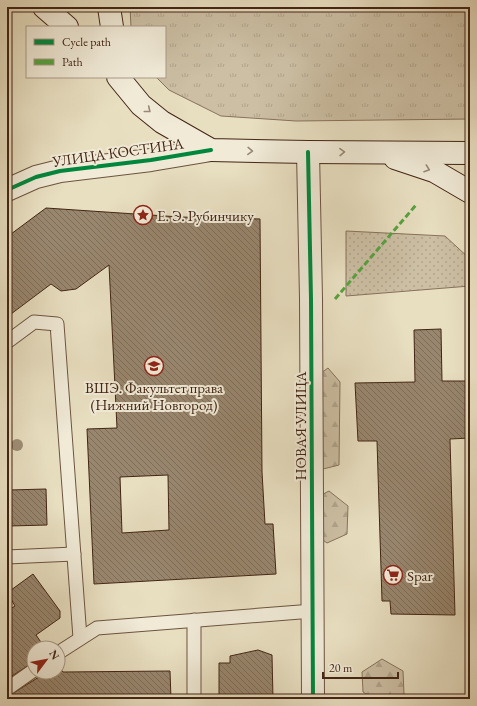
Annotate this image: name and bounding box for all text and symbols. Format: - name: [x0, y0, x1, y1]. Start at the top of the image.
- legend: [26, 26, 166, 78]
- text: Cycle path: [62, 34, 111, 50]
- text: Path: [62, 54, 83, 70]
- one-way arrow: [143, 105, 150, 112]
- street label: УЛИЦА КОСТИНА: [50, 133, 185, 171]
- one-way arrow: [247, 147, 253, 155]
- one-way arrow: [339, 148, 345, 156]
- one-way arrow: [423, 164, 430, 173]
- place icon: Е. Э. Рубинчику: [132, 204, 154, 226]
- place label: Е. Э. Рубинчику: [157, 206, 254, 225]
- school or university icon: ВШЭ. Факультет права (Нижний Новгород): [143, 355, 165, 377]
- street label: НОВАЯ УЛИЦА: [291, 371, 310, 481]
- place label: ВШЭ. Факультет права (Нижний Новгород): [85, 378, 223, 414]
- supermarket icon: Spar: [382, 564, 404, 586]
- place label: Spar: [407, 566, 432, 585]
- north arrow: [26, 640, 66, 680]
- text: N: [46, 647, 63, 662]
- scale bar: [323, 654, 398, 680]
- text: 20 m: [329, 660, 353, 676]

